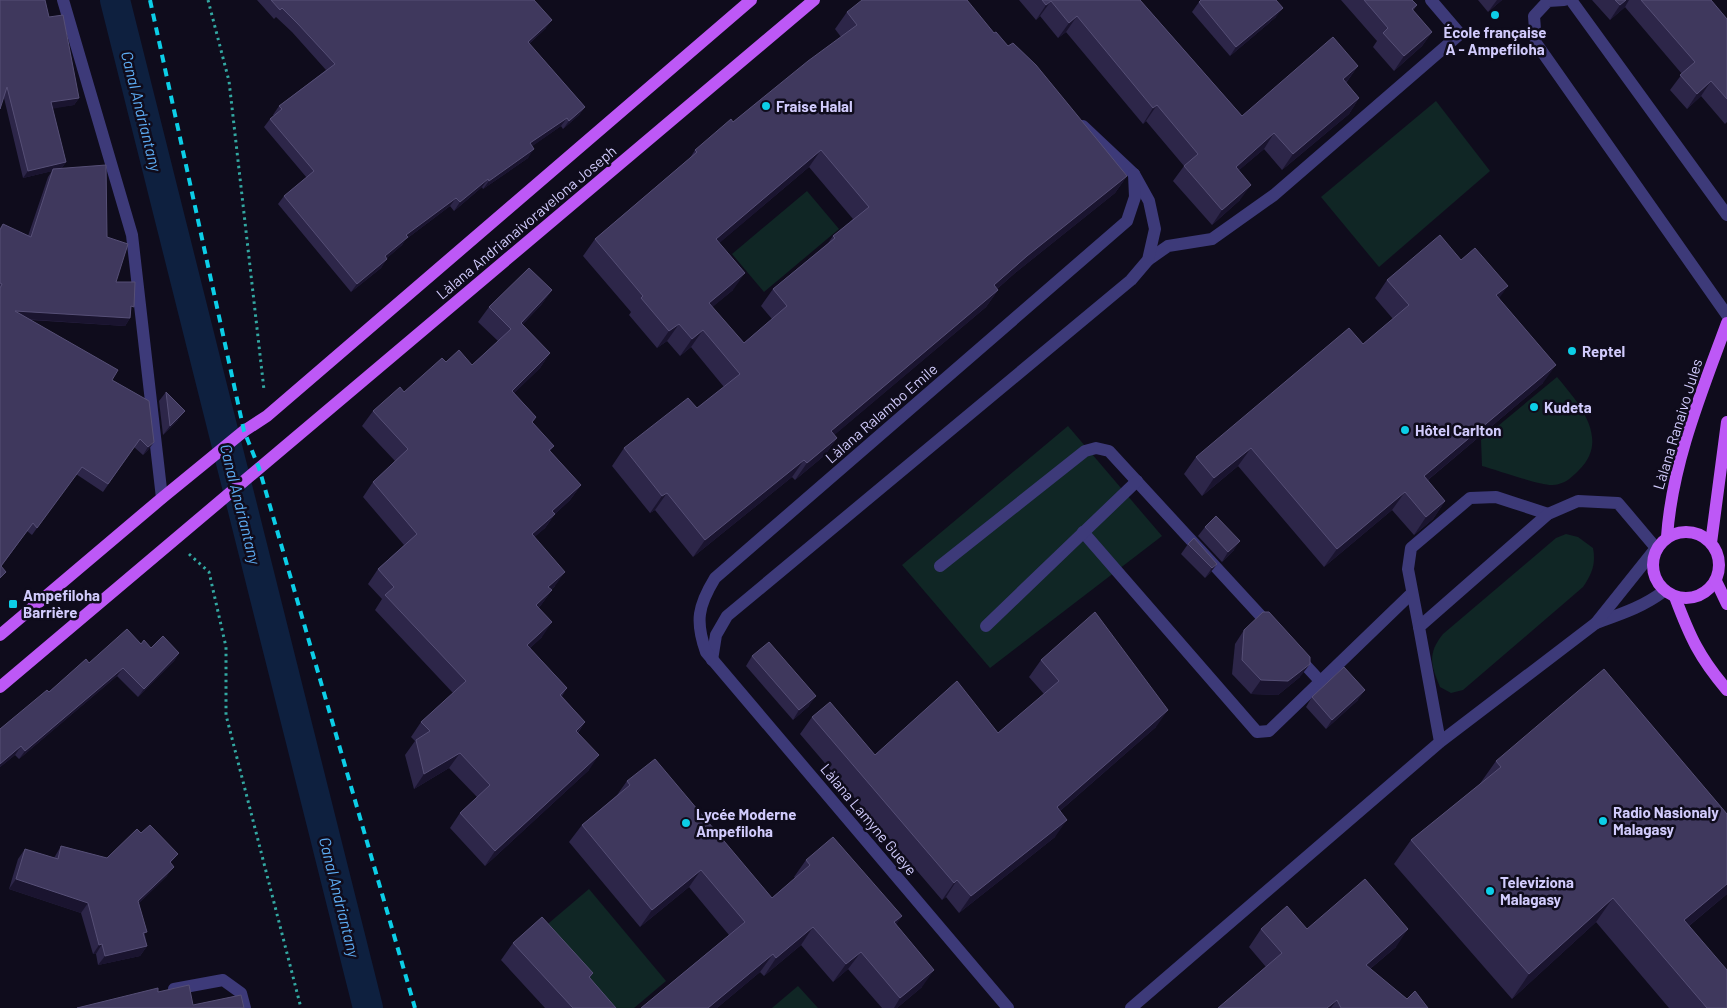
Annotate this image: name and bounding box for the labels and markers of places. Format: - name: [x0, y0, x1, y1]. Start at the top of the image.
- marker: École française A - Ampefiloha: [1489, 9, 1501, 21]
- place label: École française A - Ampefiloha: [1444, 23, 1547, 58]
- place label: Fraise Halal: [776, 97, 853, 115]
- marker: Fraise Halal: [760, 100, 772, 112]
- place label: Reptel: [1582, 342, 1625, 360]
- marker: Reptel: [1566, 345, 1578, 357]
- place label: Kudeta: [1544, 398, 1592, 416]
- marker: Kudeta: [1528, 401, 1540, 413]
- place label: Hôtel Carlton: [1415, 421, 1501, 439]
- marker: Hôtel Carlton: [1399, 424, 1411, 436]
- place label: Ampefiloha Barrière: [23, 586, 100, 621]
- marker: Ampefiloha Barrière: [7, 598, 19, 610]
- place label: Radio Nasionaly Malagasy: [1613, 803, 1719, 838]
- place label: Lycée Moderne Ampefiloha: [696, 805, 796, 840]
- marker: Radio Nasionaly Malagasy: [1597, 815, 1609, 827]
- marker: Lycée Moderne Ampefiloha: [680, 817, 692, 829]
- place label: Televiziona Malagasy: [1500, 873, 1574, 908]
- marker: Televiziona Malagasy: [1484, 885, 1496, 897]

